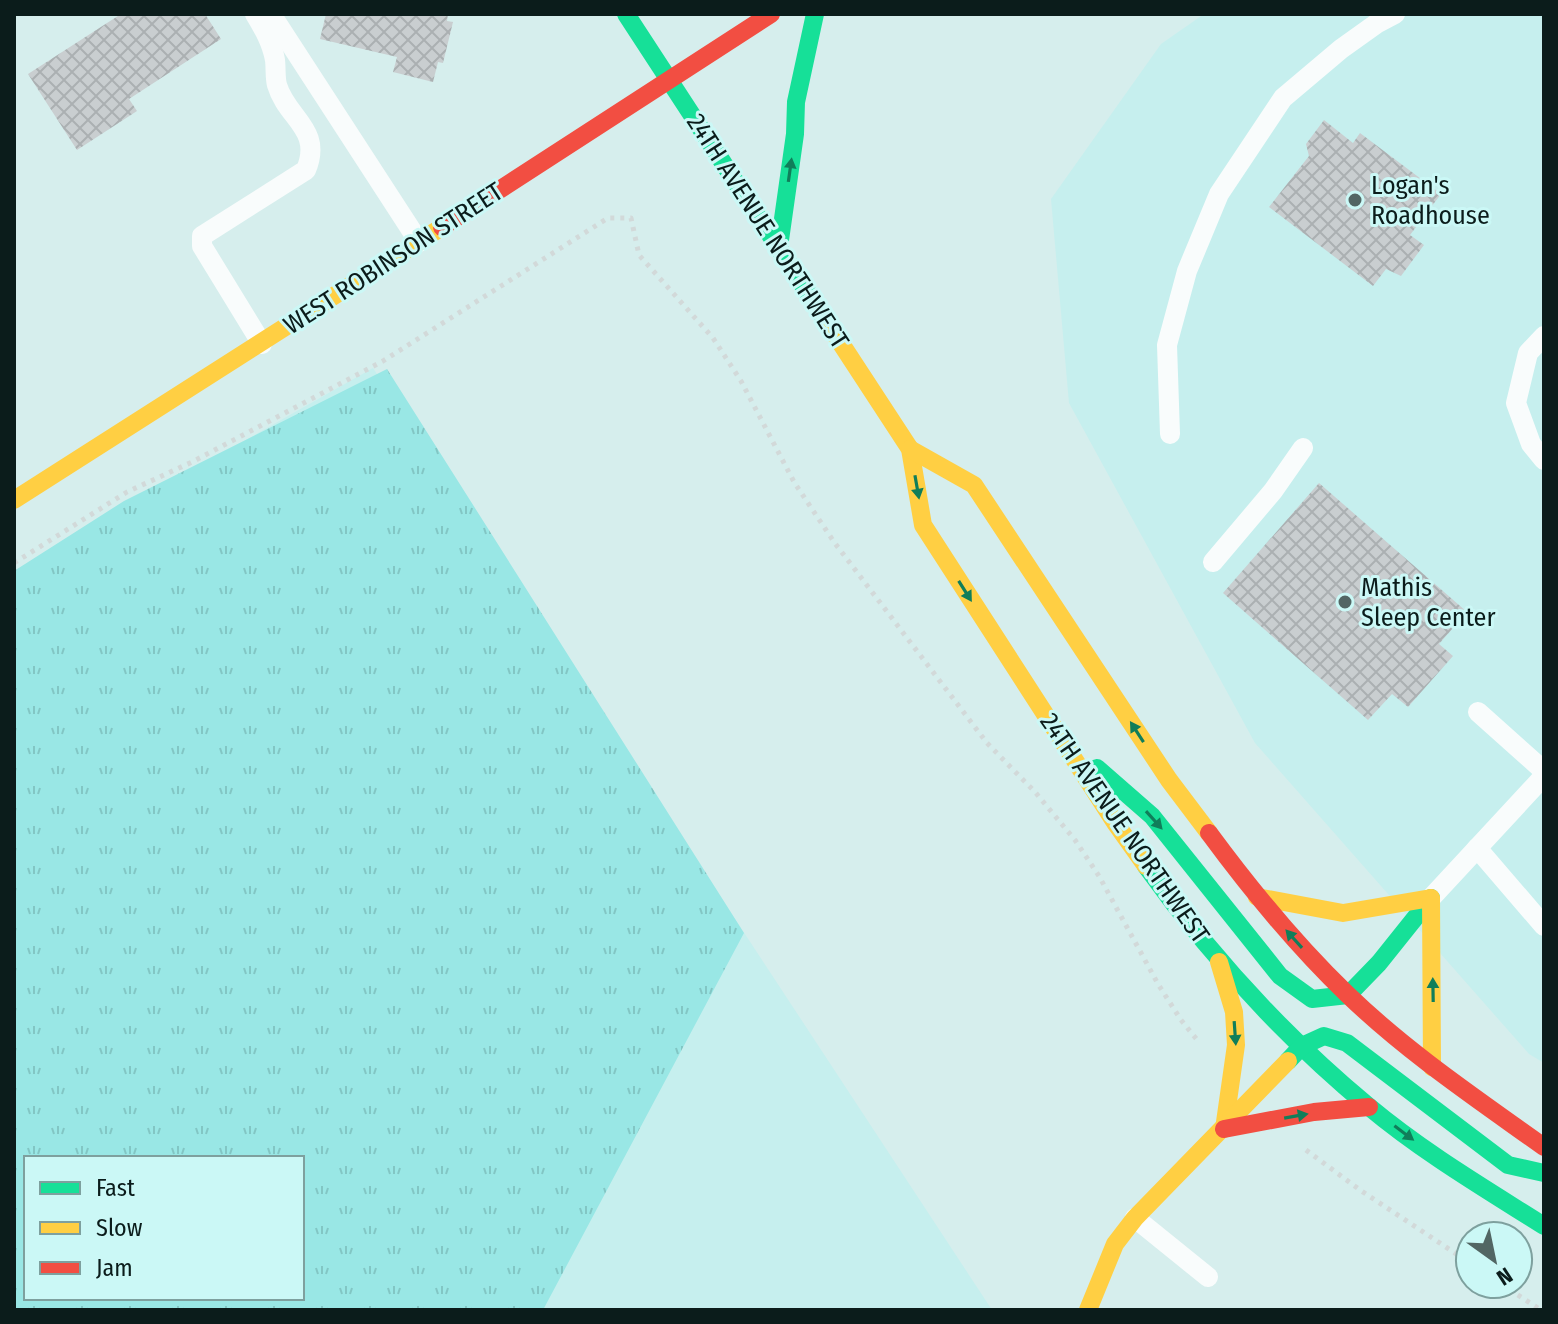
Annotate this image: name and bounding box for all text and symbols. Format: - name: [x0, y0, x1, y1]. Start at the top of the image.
- street label: 24TH AVENUE NORTHWEST: [680, 108, 855, 354]
- one-way arrow: [784, 157, 797, 182]
- place label: Logan's Roadhouse: [1371, 170, 1490, 231]
- street label: WEST ROBINSON STREET: [278, 176, 509, 341]
- marker: Logan's Roadhouse: [1346, 191, 1364, 209]
- one-way arrow: [911, 475, 923, 500]
- place label: Mathis Sleep Center: [1361, 572, 1496, 633]
- one-way arrow: [958, 580, 972, 602]
- marker: Mathis Sleep Center: [1336, 593, 1354, 611]
- street label: 24TH AVENUE NORTHWEST: [1033, 707, 1216, 949]
- one-way arrow: [1130, 722, 1145, 743]
- one-way arrow: [1145, 811, 1163, 830]
- one-way arrow: [1286, 930, 1304, 949]
- one-way arrow: [1427, 977, 1439, 1002]
- one-way arrow: [1229, 1021, 1242, 1046]
- one-way arrow: [1284, 1109, 1309, 1121]
- one-way arrow: [1394, 1124, 1414, 1140]
- legend: [24, 1156, 304, 1300]
- text: Fast: [96, 1174, 135, 1202]
- text: Slow: [96, 1214, 143, 1242]
- north arrow: [1454, 1220, 1534, 1300]
- text: Jam: [96, 1254, 133, 1282]
- text: N: [1492, 1261, 1518, 1291]

